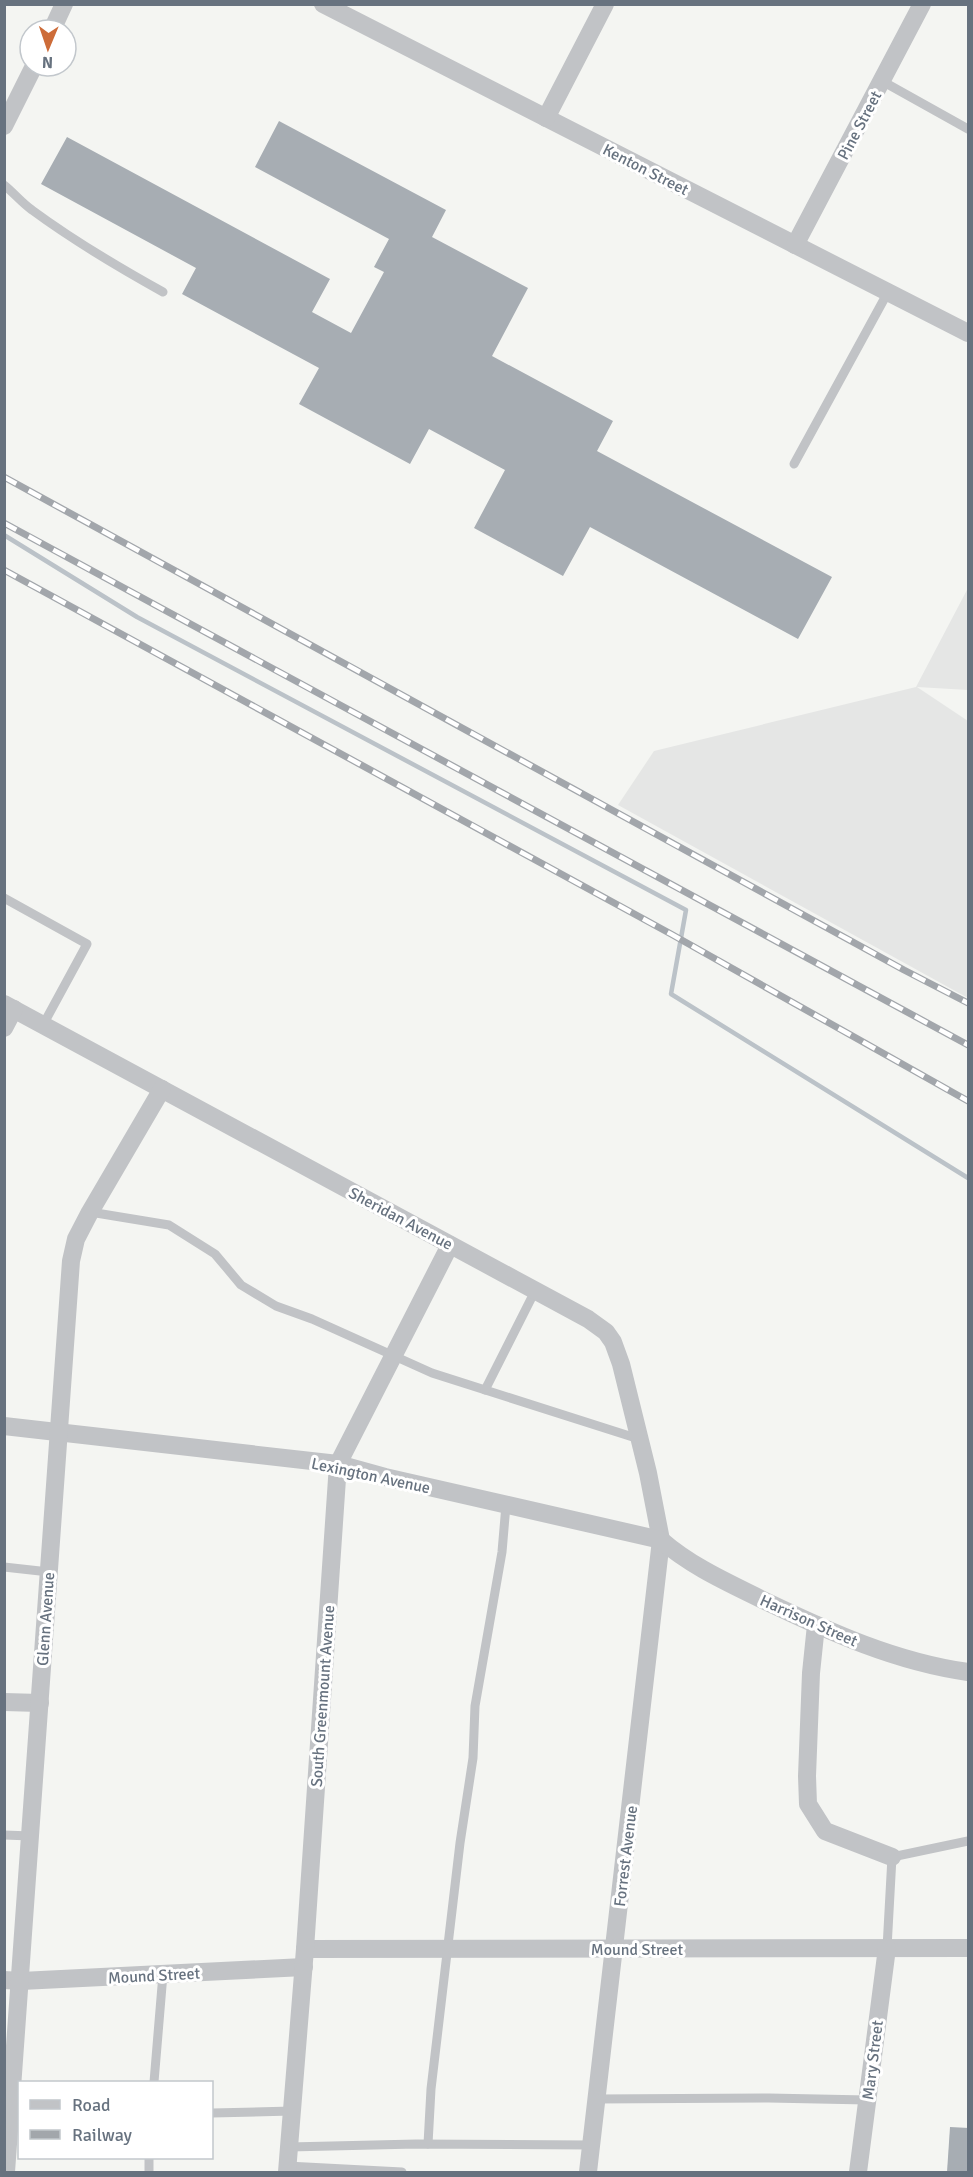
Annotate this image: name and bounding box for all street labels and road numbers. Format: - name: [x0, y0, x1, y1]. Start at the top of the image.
- street label: Pine Street: [833, 87, 887, 163]
- street label: Kenton Street: [599, 140, 692, 200]
- street label: Sheridan Avenue: [345, 1183, 456, 1255]
- street label: Lexington Avenue: [310, 1454, 432, 1498]
- street label: Glenn Avenue: [33, 1572, 59, 1667]
- street label: Harrison Street: [757, 1591, 861, 1651]
- street label: South Greenmount Avenue: [307, 1605, 339, 1788]
- street label: Forrest Avenue: [610, 1804, 642, 1908]
- street label: Mound Street: [591, 1940, 684, 1960]
- street label: Mound Street: [107, 1964, 201, 1988]
- street label: Mary Street: [858, 2019, 888, 2101]

